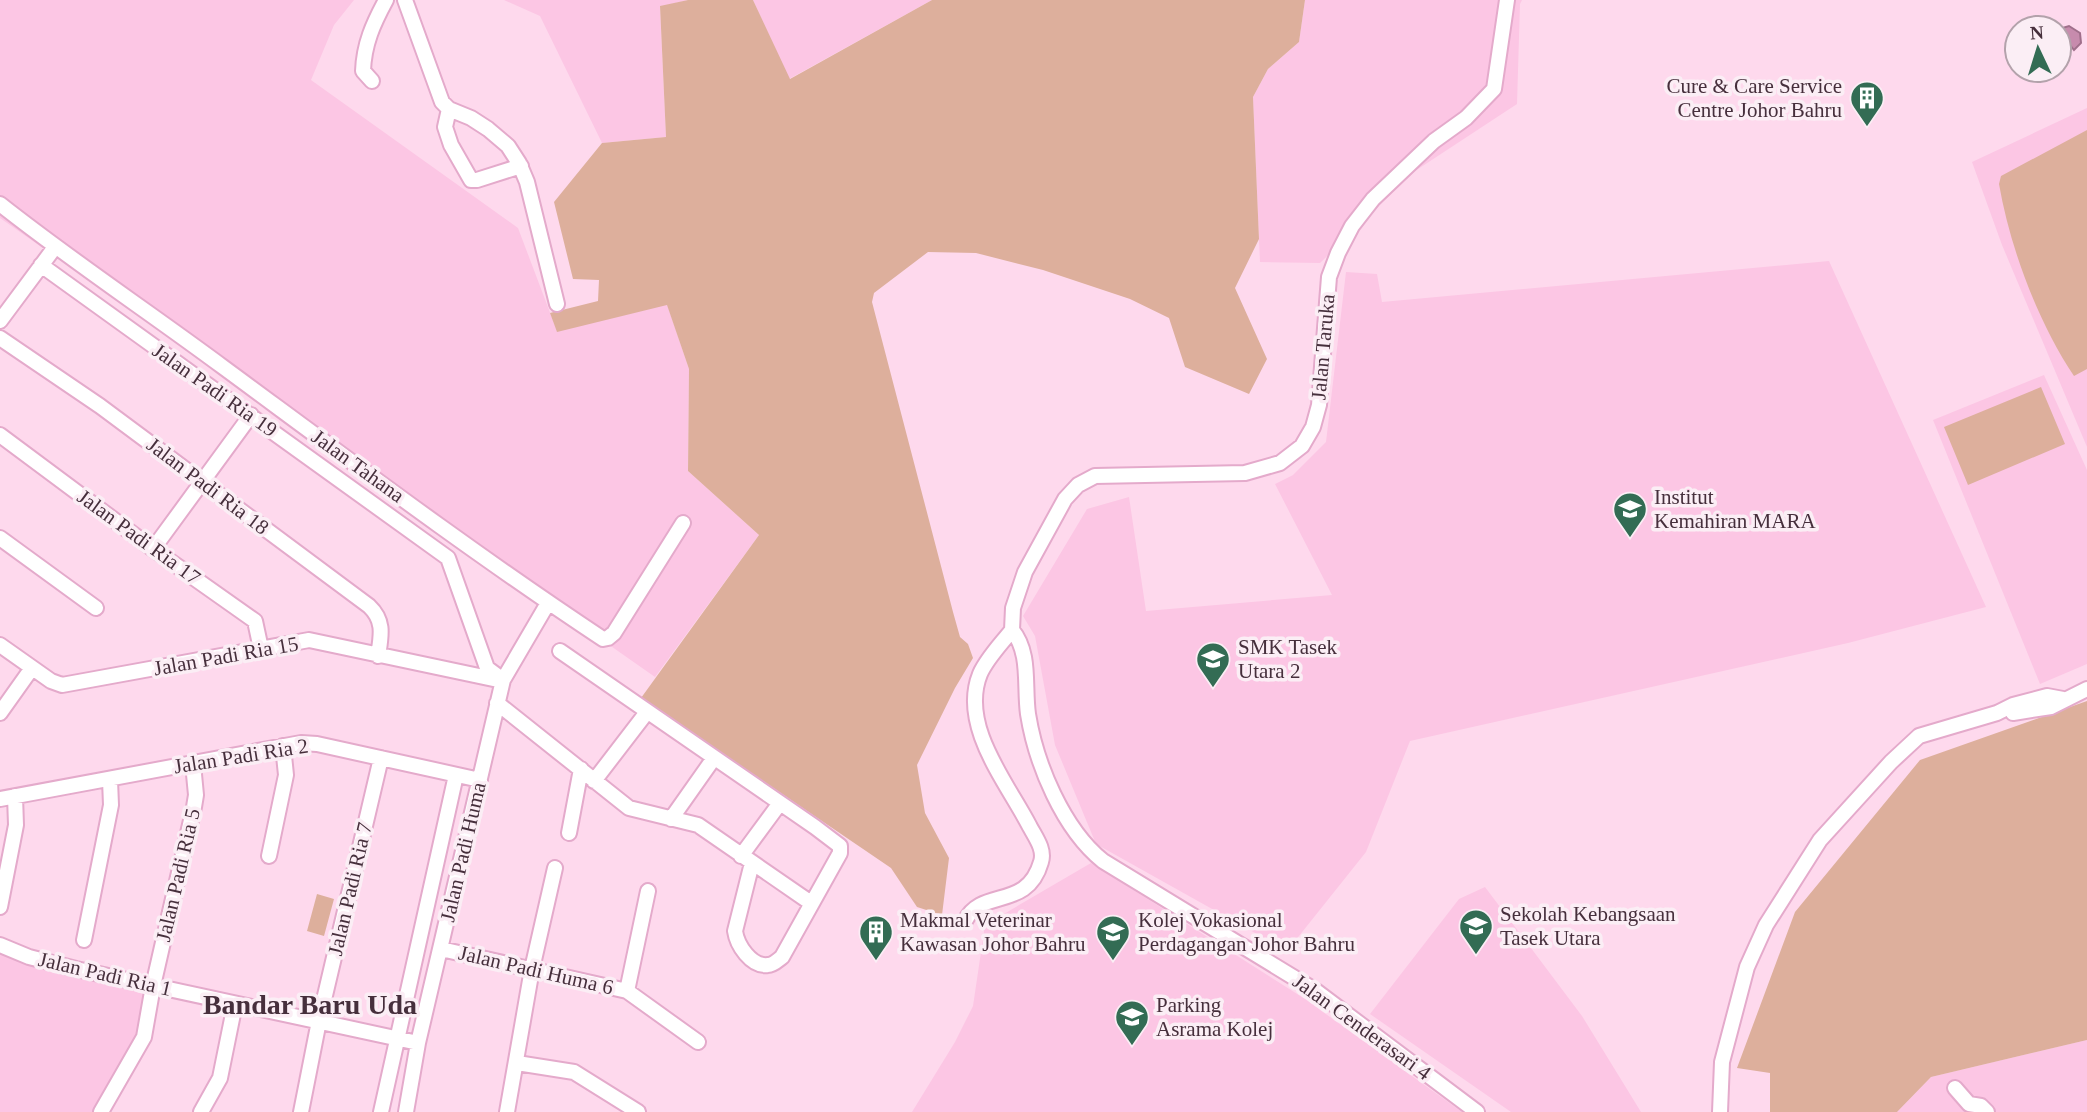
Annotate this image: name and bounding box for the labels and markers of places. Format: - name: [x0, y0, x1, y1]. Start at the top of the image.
- place label: Cure & Care Service Centre Johor Bahru: [1666, 74, 1842, 122]
- building icon: Cure & Care Service Centre Johor Bahru: [1848, 79, 1886, 128]
- place label: Institut Kemahiran MARA: [1654, 485, 1816, 533]
- school or university icon: Institut Kemahiran MARA: [1611, 490, 1649, 539]
- place label: SMK Tasek Utara 2: [1238, 635, 1338, 683]
- school or university icon: SMK Tasek Utara 2: [1194, 640, 1232, 689]
- place label: Sekolah Kebangsaan Tasek Utara: [1500, 902, 1676, 950]
- school or university icon: Sekolah Kebangsaan Tasek Utara: [1457, 907, 1495, 956]
- place label: Makmal Veterinar Kawasan Johor Bahru: [900, 908, 1086, 956]
- place label: Kolej Vokasional Perdagangan Johor Bahru: [1138, 908, 1355, 956]
- building icon: Makmal Veterinar Kawasan Johor Bahru: [857, 913, 895, 962]
- school or university icon: Kolej Vokasional Perdagangan Johor Bahru: [1094, 913, 1132, 962]
- place label: Parking Asrama Kolej: [1156, 993, 1273, 1041]
- school or university icon: Parking Asrama Kolej: [1113, 998, 1151, 1047]

